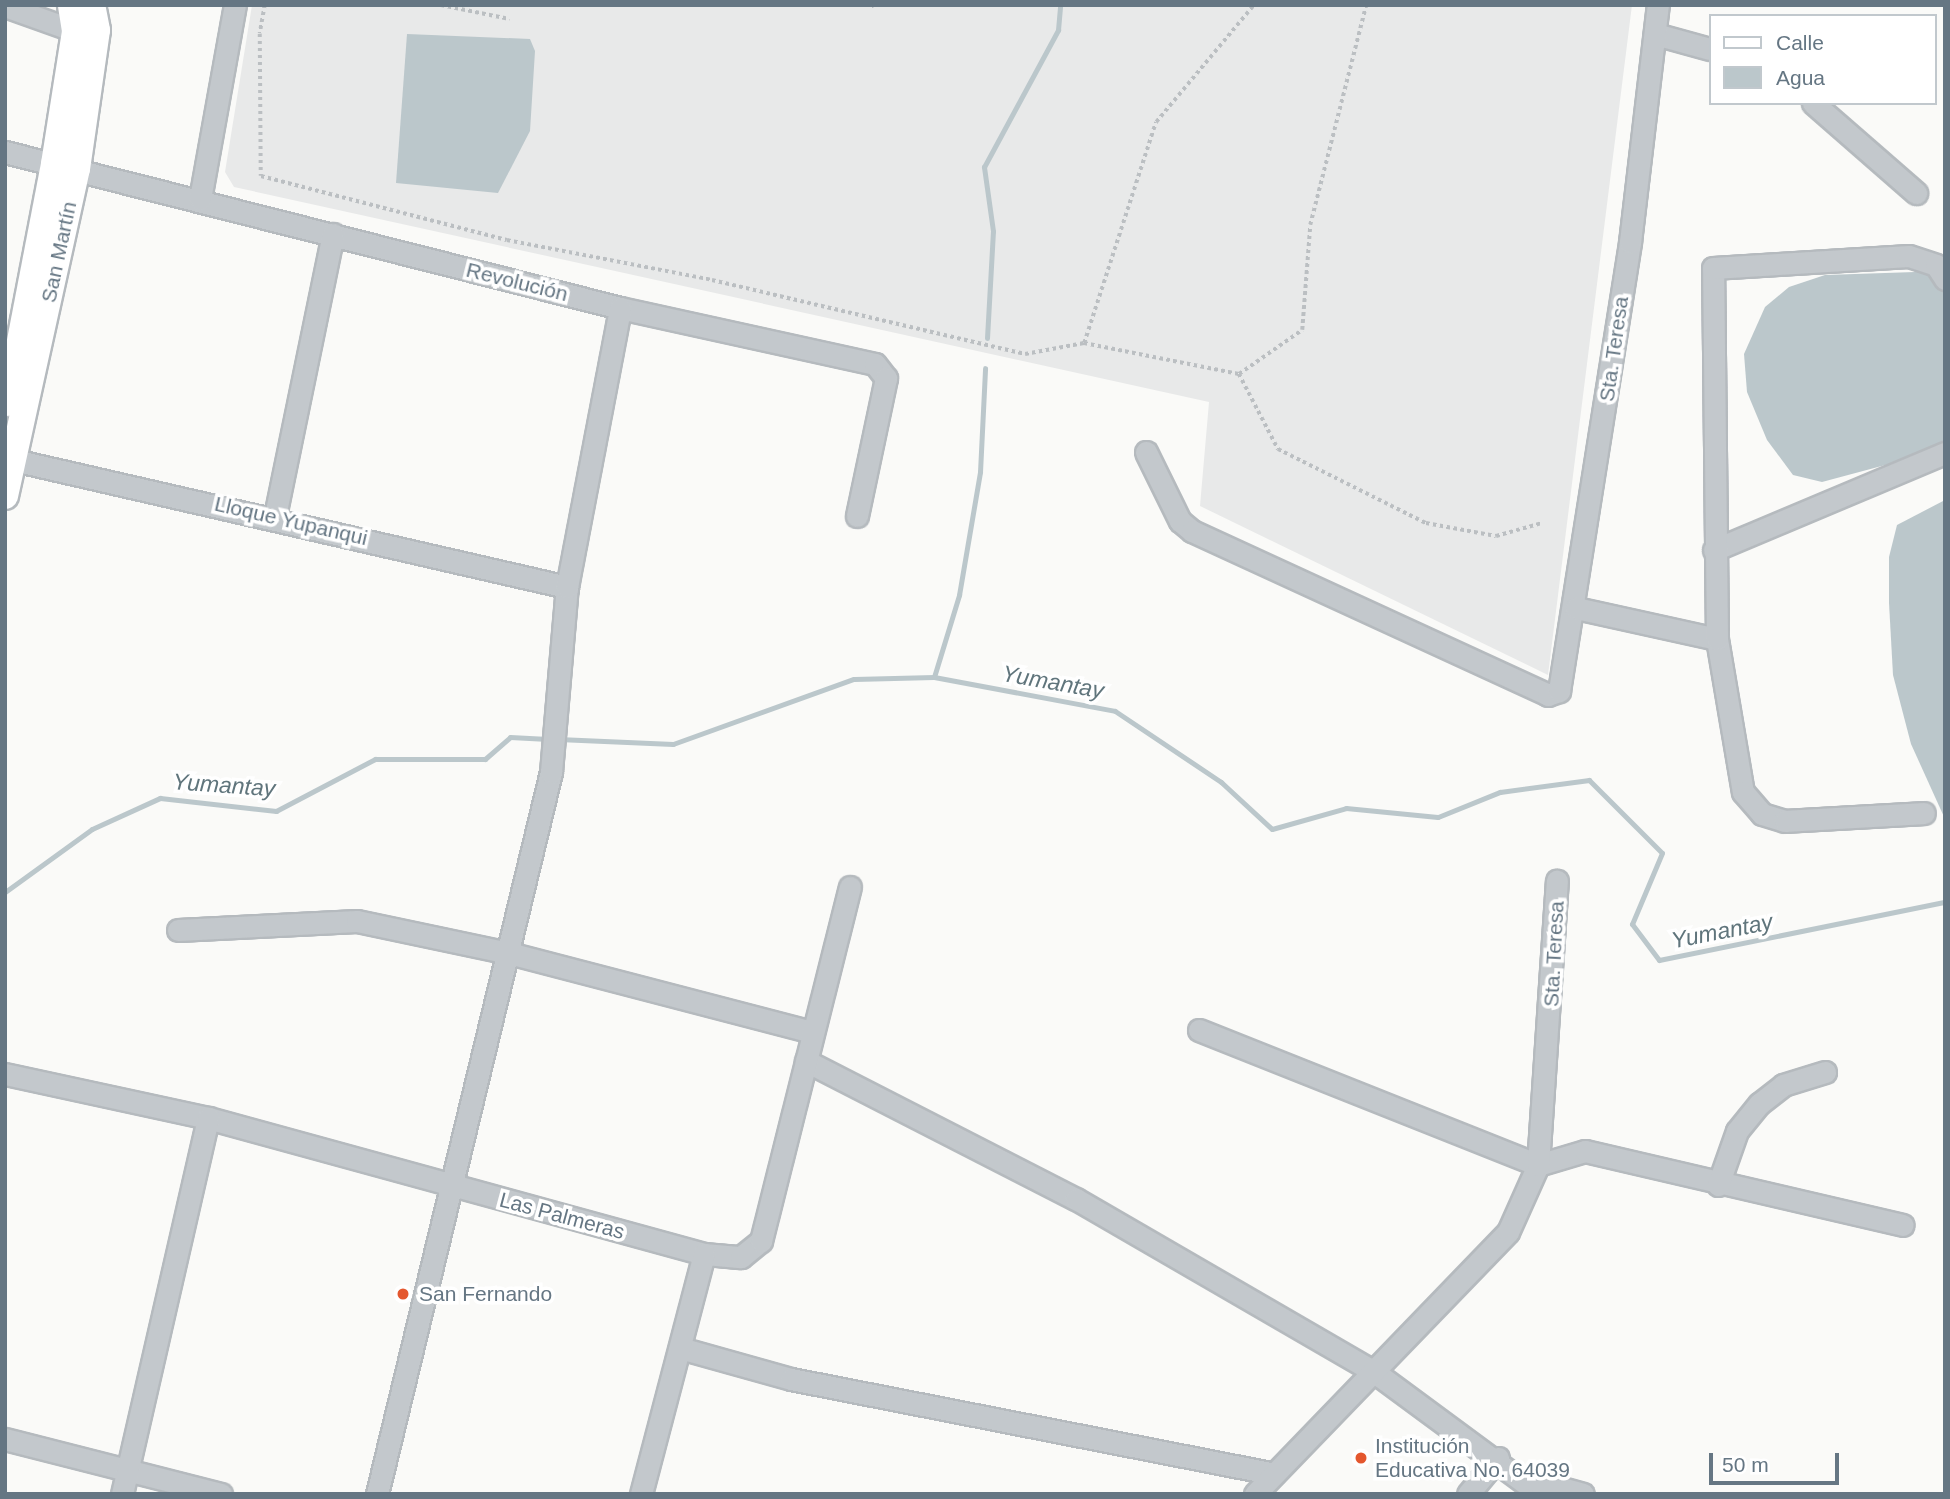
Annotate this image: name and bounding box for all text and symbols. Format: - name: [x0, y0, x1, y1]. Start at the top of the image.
- legend: [1708, 14, 1936, 105]
- text: Calle: [1776, 31, 1824, 54]
- text: Agua: [1776, 66, 1825, 89]
- street label: San Martín: [36, 199, 82, 305]
- street label: Revolución: [464, 257, 570, 307]
- street label: Sta. Teresa: [1594, 295, 1634, 403]
- street label: Lloque Yupanqui: [212, 491, 370, 551]
- water label: Yumantay: [1000, 659, 1106, 705]
- water label: Yumantay: [172, 768, 276, 802]
- street label: Sta. Teresa: [1539, 900, 1569, 1008]
- water label: Yumantay: [1669, 908, 1775, 954]
- street label: Las Palmeras: [497, 1187, 627, 1245]
- place label: San Fernando: [419, 1281, 552, 1307]
- marker: San Fernando: [393, 1284, 413, 1304]
- place label: Institución Educativa No. 64039: [1375, 1433, 1570, 1483]
- scale bar: [1712, 1440, 1842, 1484]
- marker: Institución Educativa No. 64039: [1353, 1450, 1369, 1466]
- text: 50 m: [1722, 1453, 1769, 1476]

